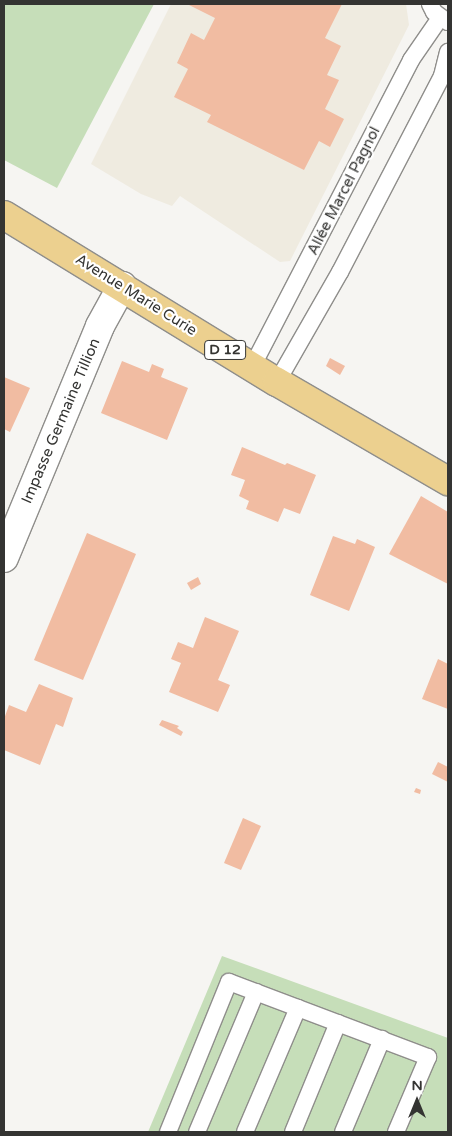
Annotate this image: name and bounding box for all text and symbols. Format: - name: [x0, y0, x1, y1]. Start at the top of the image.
- street label: Allée Marcel Pagnol: [304, 124, 384, 258]
- street label: Avenue Marie Curie: [72, 250, 200, 340]
- street label: Impasse Germaine Tillion: [18, 336, 104, 506]
- road number: D 12: [204, 338, 246, 362]
- north arrow: [392, 1076, 442, 1126]
- text: N: [411, 1077, 423, 1094]

